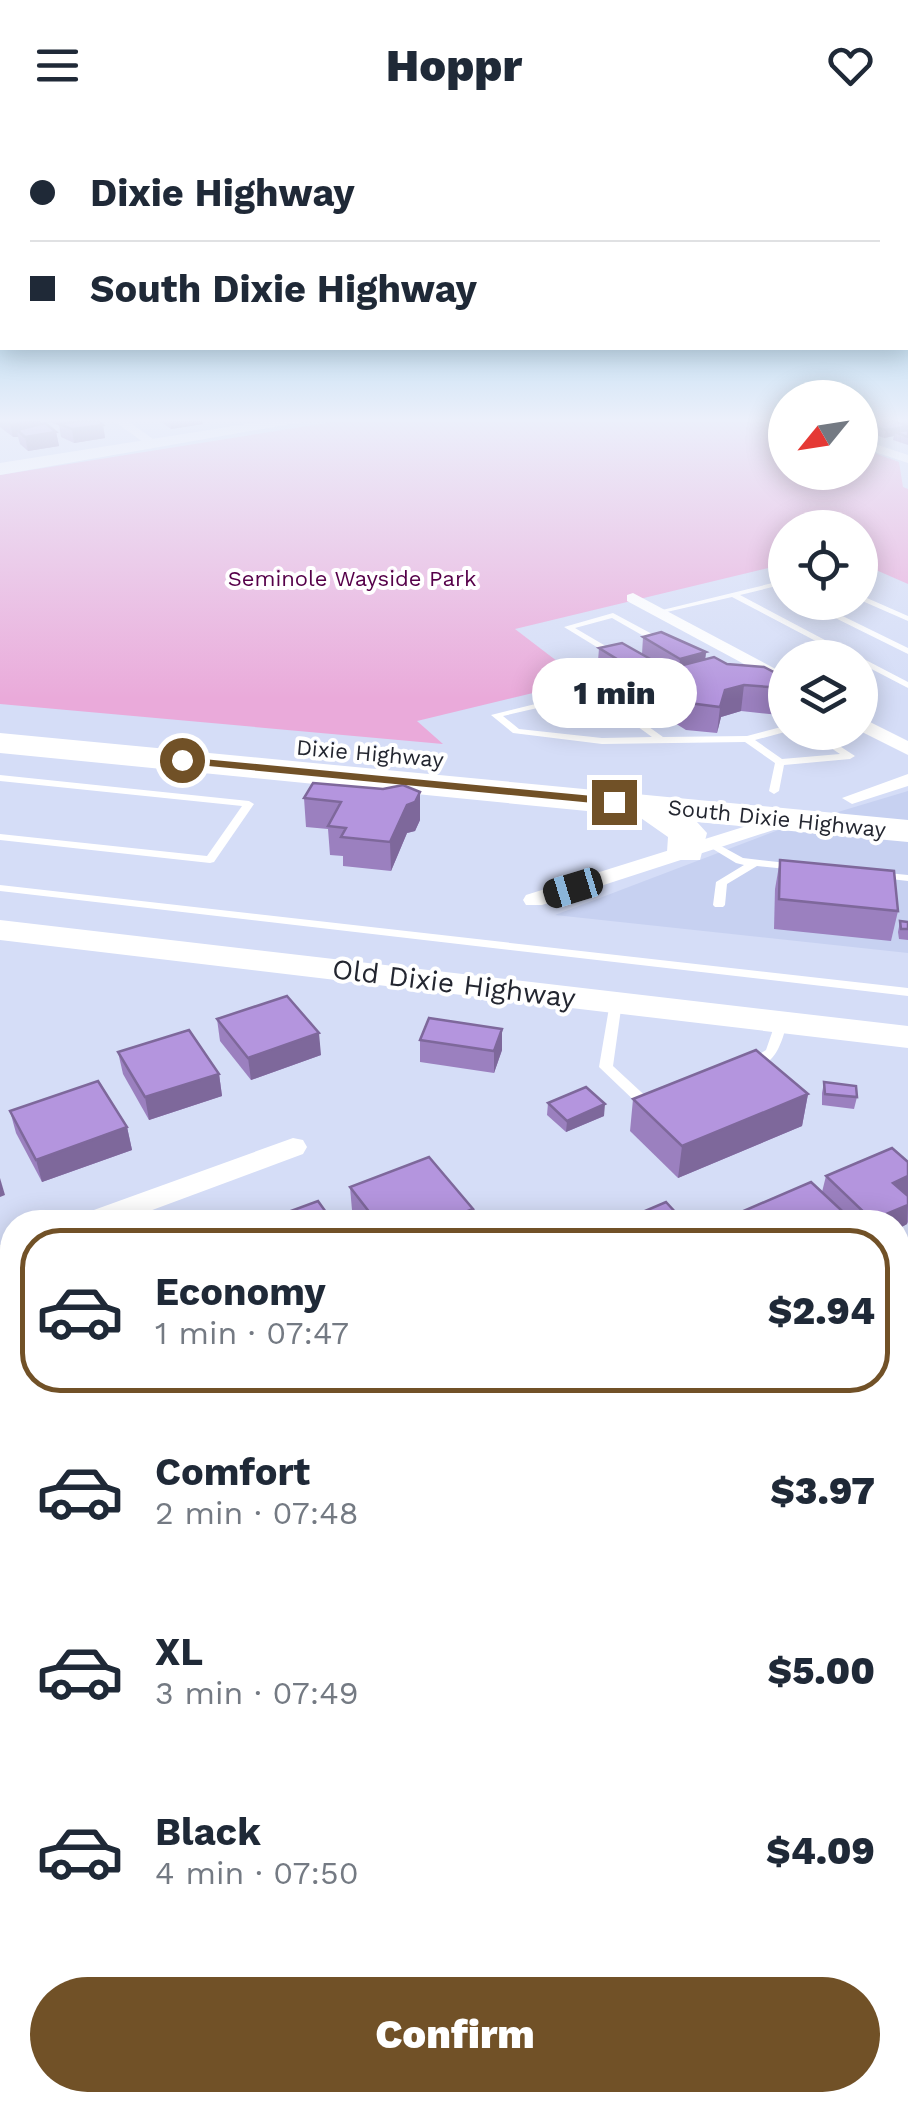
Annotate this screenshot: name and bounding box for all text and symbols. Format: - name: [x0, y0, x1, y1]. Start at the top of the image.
- icon: menu: [30, 38, 85, 93]
- icon: heart: [823, 38, 878, 93]
- text: Hoppr: [386, 39, 522, 92]
- text: Dixie Highway: [90, 171, 355, 215]
- text: South Dixie Highway: [90, 267, 477, 311]
- north arrow: [768, 380, 878, 490]
- map controls: [768, 380, 878, 750]
- button: locate: [768, 510, 878, 620]
- park label: Seminole Wayside Park: [228, 566, 476, 591]
- button: layers: [768, 640, 878, 750]
- callout: 1 min: [532, 657, 696, 727]
- text: 1 min: [573, 674, 656, 712]
- street label: Dixie Highway: [295, 735, 445, 772]
- route start: [160, 738, 205, 783]
- route end: [592, 780, 637, 825]
- street label: South Dixie Highway: [667, 795, 888, 842]
- car: [540, 865, 606, 911]
- street label: Old Dixie Highway: [330, 952, 578, 1015]
- icon: car: [35, 1266, 125, 1356]
- text: Economy: [155, 1270, 326, 1314]
- text: $2.94: [768, 1289, 875, 1333]
- text: 1 min · 07:47: [155, 1314, 349, 1352]
- icon: car: [35, 1446, 125, 1536]
- text: Comfort: [155, 1450, 310, 1494]
- text: $3.97: [770, 1469, 875, 1513]
- text: 2 min · 07:48: [155, 1494, 358, 1532]
- icon: car: [35, 1626, 125, 1716]
- text: XL: [155, 1630, 203, 1674]
- text: $5.00: [768, 1649, 875, 1693]
- text: 3 min · 07:49: [155, 1674, 358, 1712]
- icon: car: [35, 1806, 125, 1896]
- text: Black: [155, 1810, 261, 1854]
- text: $4.09: [766, 1829, 875, 1873]
- text: 4 min · 07:50: [155, 1854, 359, 1892]
- button: Confirm: [30, 1977, 880, 2092]

